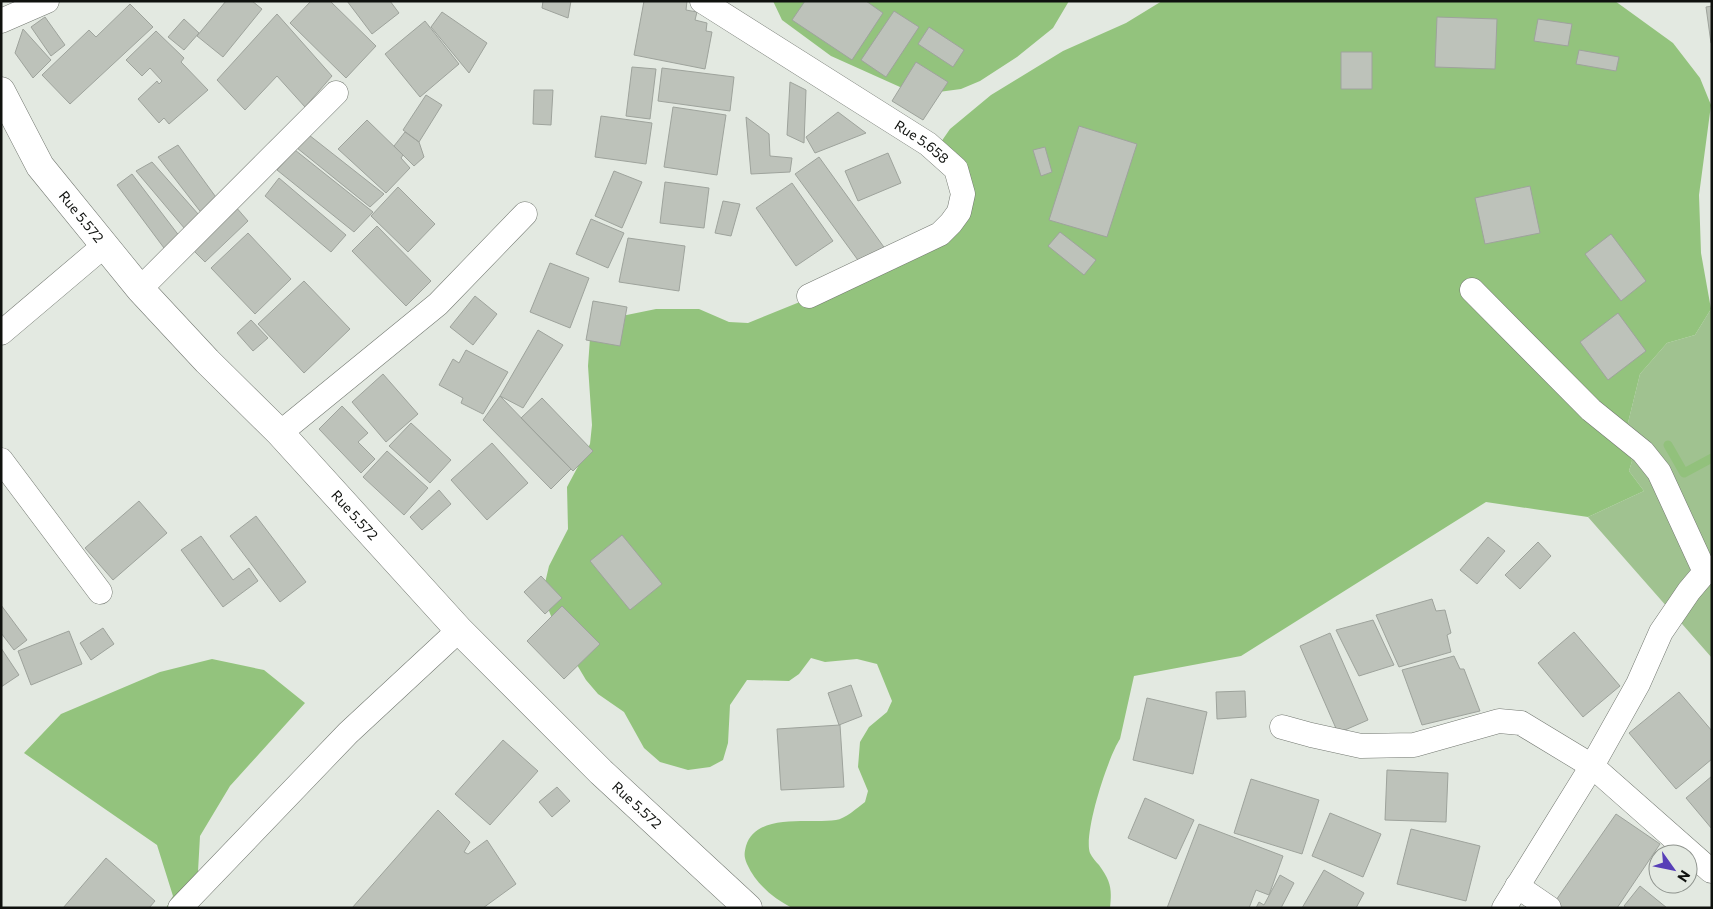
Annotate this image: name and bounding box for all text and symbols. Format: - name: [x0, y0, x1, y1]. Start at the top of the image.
- street label: Rue 5.658: [892, 116, 953, 167]
- street label: Rue 5.572: [56, 187, 108, 246]
- street label: Rue 5.572: [328, 486, 382, 544]
- street label: Rue 5.572: [609, 778, 666, 832]
- north arrow: [1648, 844, 1698, 894]
- text: N: [1674, 867, 1694, 885]

